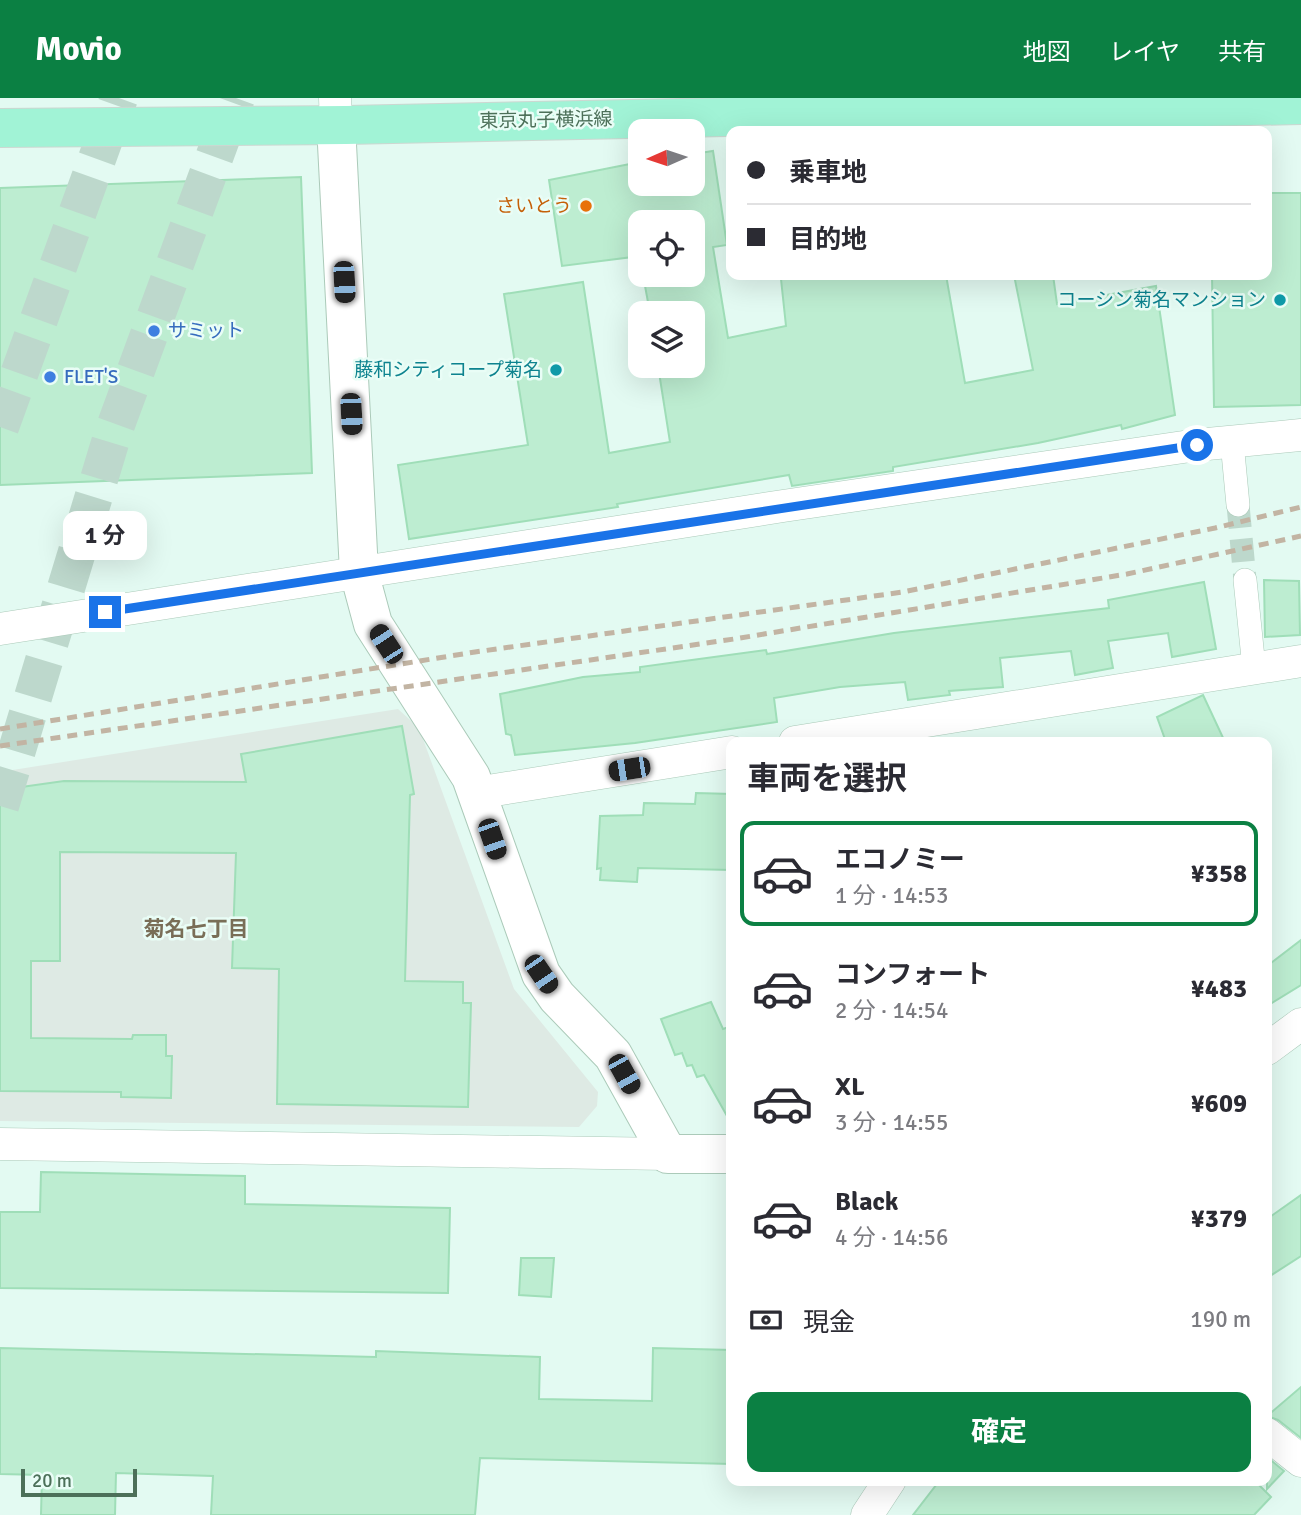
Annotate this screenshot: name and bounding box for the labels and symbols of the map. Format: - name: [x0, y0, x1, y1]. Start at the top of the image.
- street label: 東京丸子横浜線: [479, 107, 613, 133]
- north arrow: [628, 119, 705, 196]
- place label: さいとう: [496, 194, 572, 218]
- marker: さいとう: [578, 198, 594, 214]
- car: [333, 260, 356, 304]
- place label: コーシン菊名マンション: [1057, 288, 1266, 312]
- marker: コーシン菊名マンション: [1272, 292, 1288, 308]
- place label: サミット: [168, 319, 244, 343]
- marker: サミット: [146, 323, 162, 339]
- place label: 藤和シティコープ菊名: [354, 358, 542, 382]
- marker: 藤和シティコープ菊名: [548, 362, 564, 378]
- place label: FLET'S: [64, 365, 118, 389]
- marker: FLET'S: [42, 369, 58, 385]
- car: [340, 392, 363, 436]
- route start: [1181, 429, 1213, 461]
- callout: 1 分: [63, 510, 147, 560]
- route end: [89, 596, 121, 628]
- car: [366, 621, 407, 667]
- car: [607, 755, 652, 783]
- car: [476, 816, 509, 862]
- district label: 菊名七丁目: [144, 916, 249, 942]
- car: [521, 951, 562, 997]
- car: [605, 1051, 644, 1097]
- scale bar: [21, 1466, 136, 1498]

